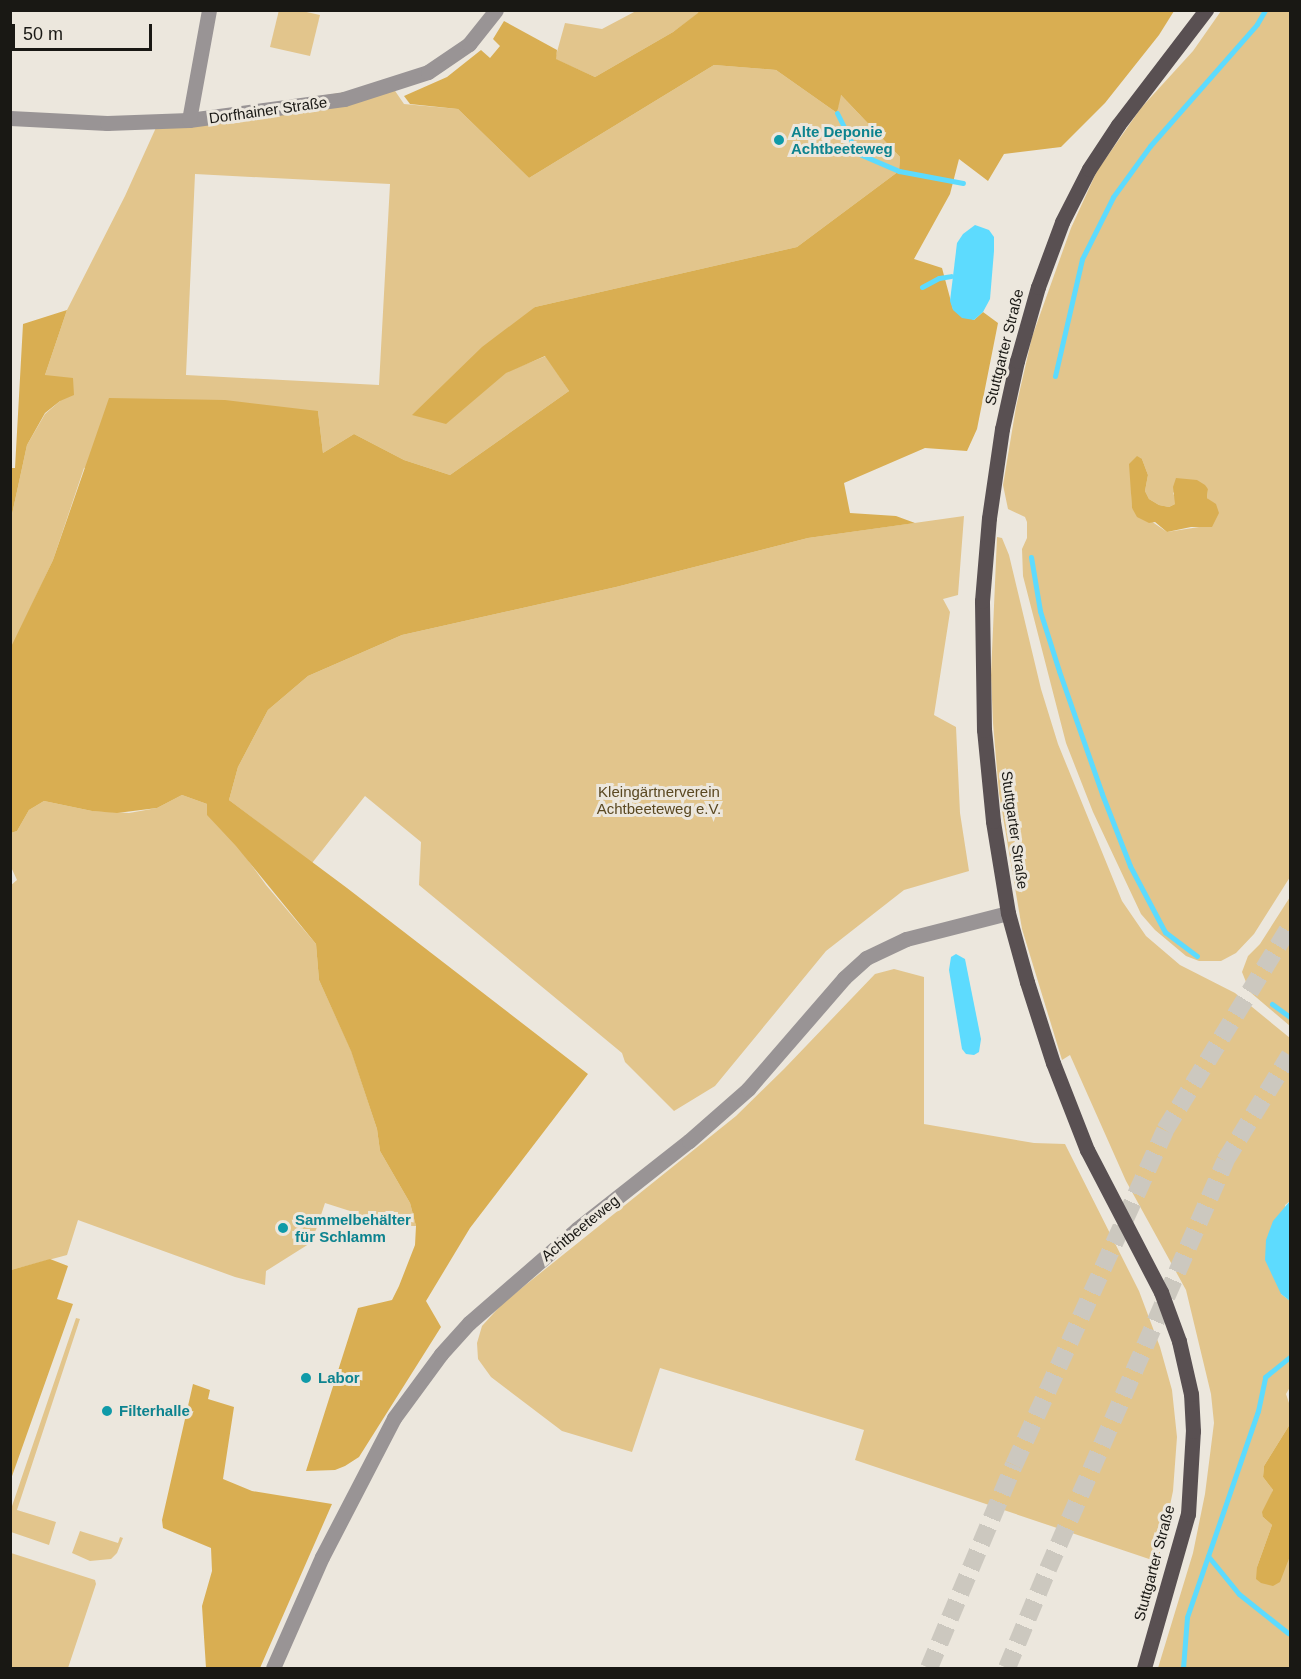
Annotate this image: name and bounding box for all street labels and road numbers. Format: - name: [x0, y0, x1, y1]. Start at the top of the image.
- street label: Dorfhainer Straße: [208, 93, 328, 127]
- street label: Stuttgarter Straße: [981, 287, 1027, 407]
- street label: Stuttgarter Straße: [998, 770, 1032, 890]
- street label: Achtbeeteweg: [537, 1191, 623, 1265]
- street label: Stuttgarter Straße: [1130, 1503, 1178, 1623]

